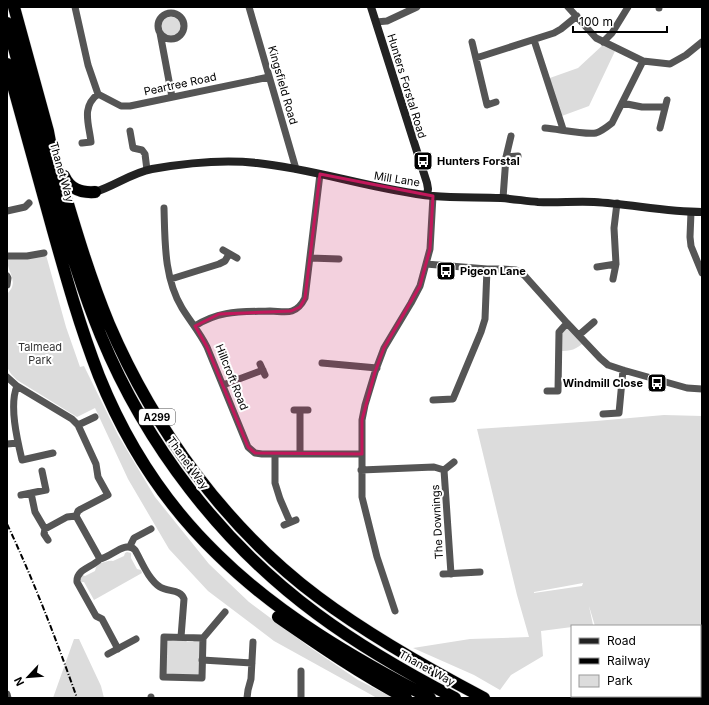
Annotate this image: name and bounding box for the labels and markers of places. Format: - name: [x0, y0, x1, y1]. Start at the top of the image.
- bus stop icon: Hunters Forstal: [412, 150, 434, 172]
- place label: Hunters Forstal: [437, 154, 520, 168]
- bus stop icon: Pigeon Lane: [435, 260, 457, 282]
- place label: Pigeon Lane: [460, 264, 526, 278]
- bus stop icon: Windmill Close: [646, 372, 668, 394]
- place label: Windmill Close: [563, 376, 643, 390]

